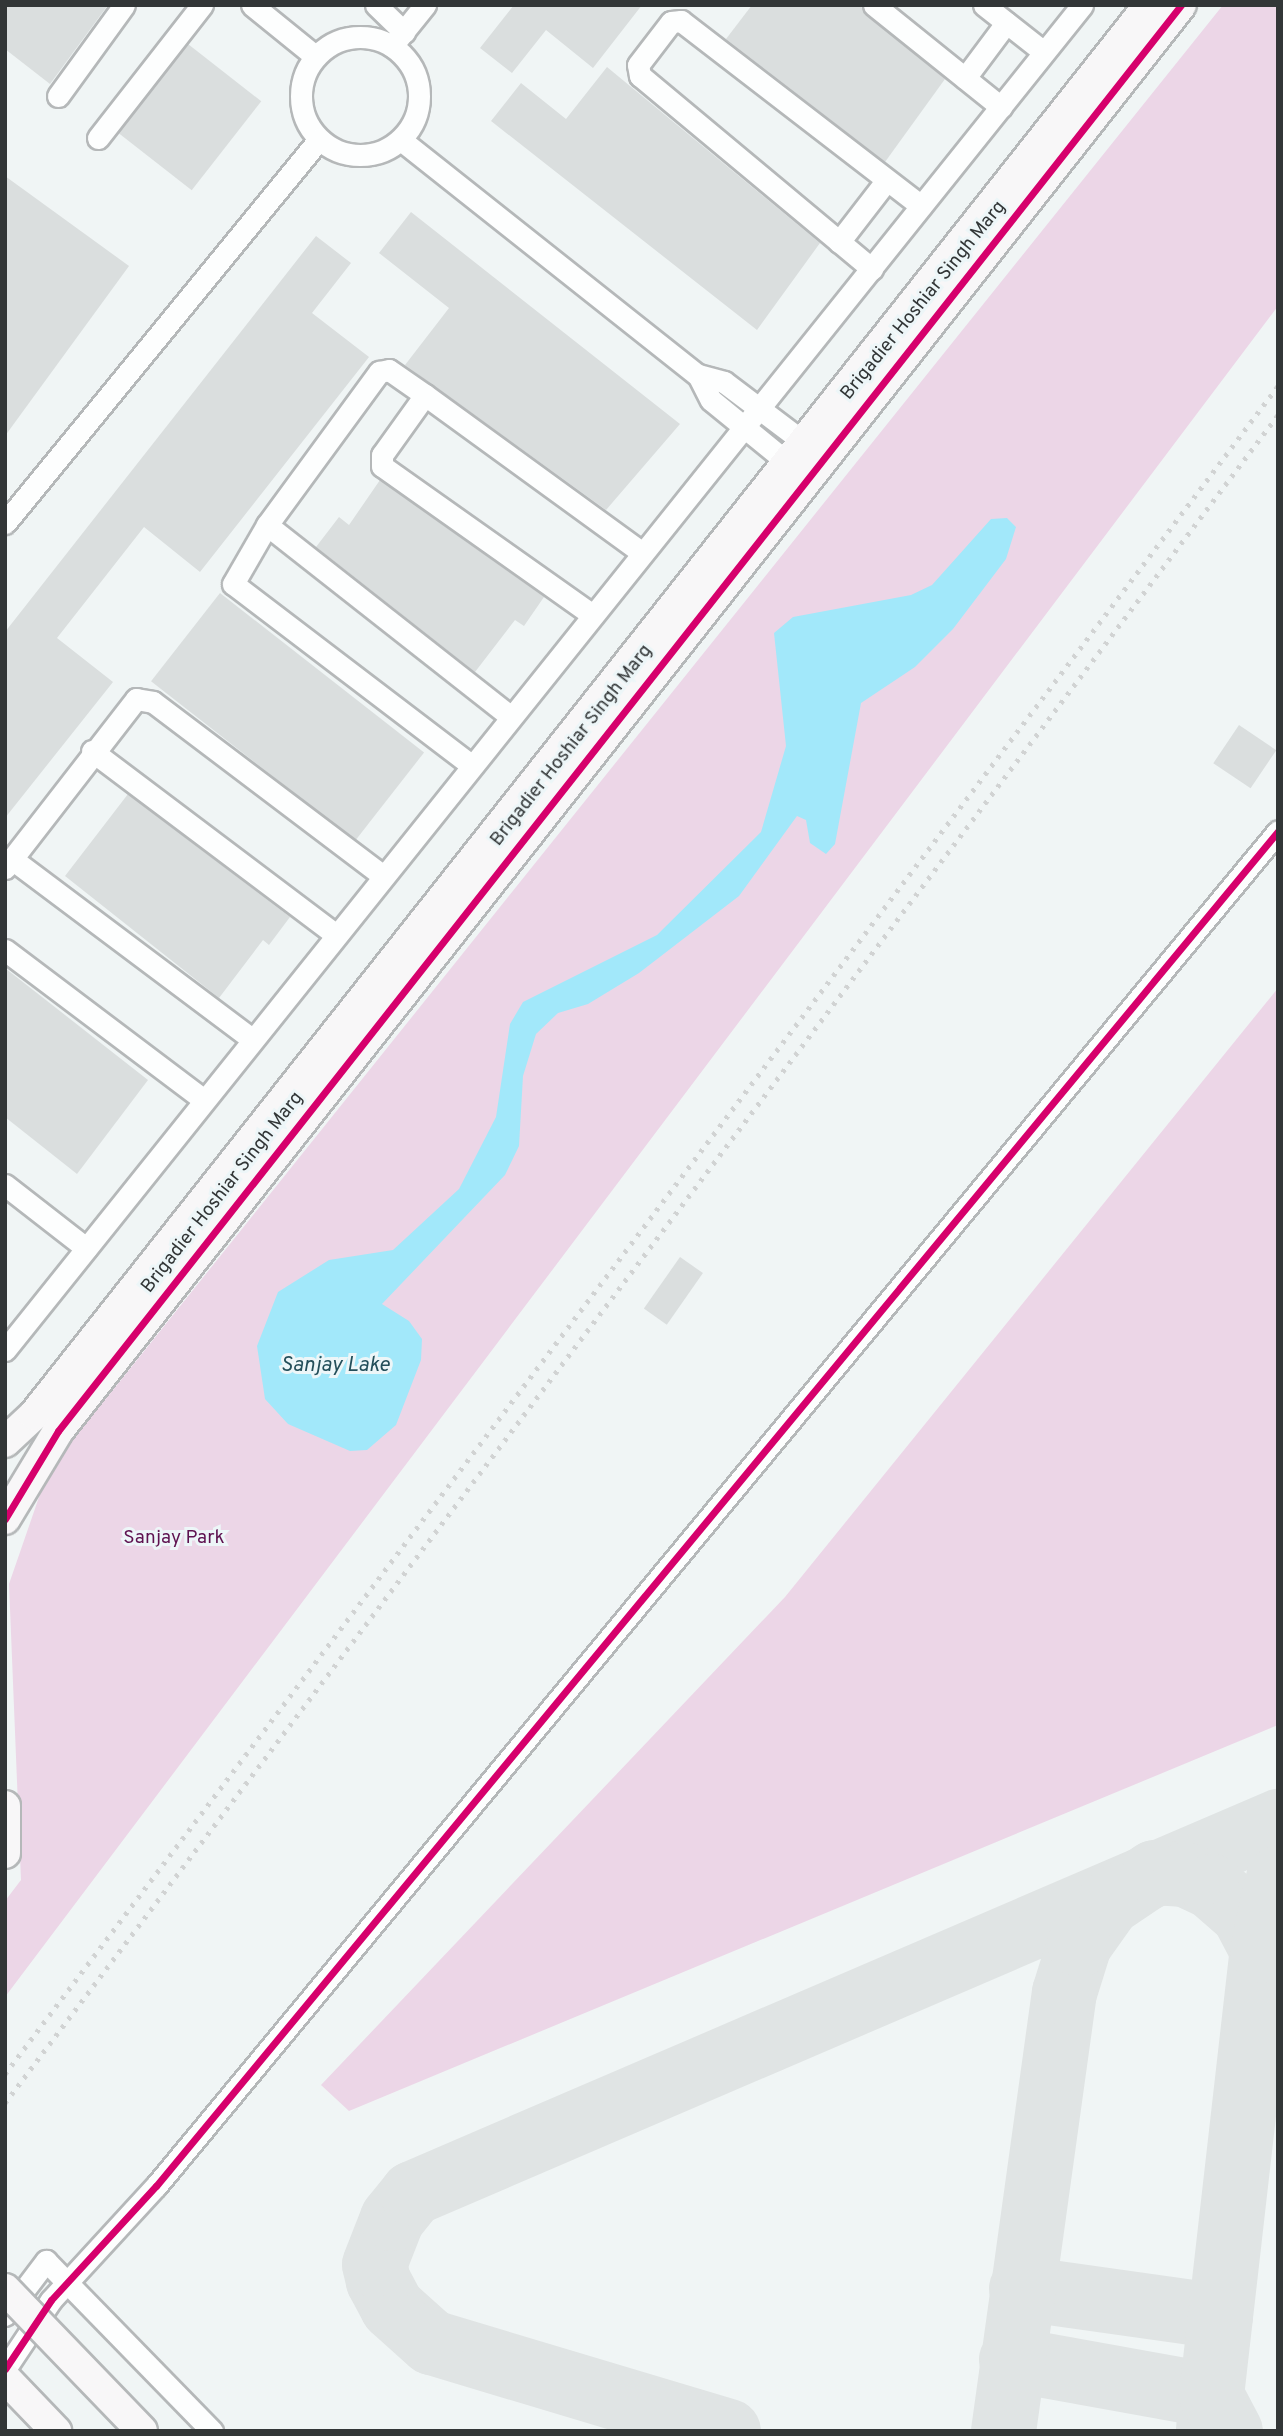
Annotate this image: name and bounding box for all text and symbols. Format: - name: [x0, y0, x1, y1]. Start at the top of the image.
- street label: Brigadier Hoshiar Singh Marg: [837, 197, 1011, 405]
- street label: Brigadier Hoshiar Singh Marg: [486, 641, 658, 851]
- street label: Brigadier Hoshiar Singh Marg: [137, 1088, 309, 1298]
- water label: Sanjay Lake: [280, 1353, 390, 1379]
- park label: Sanjay Park: [123, 1528, 225, 1550]

